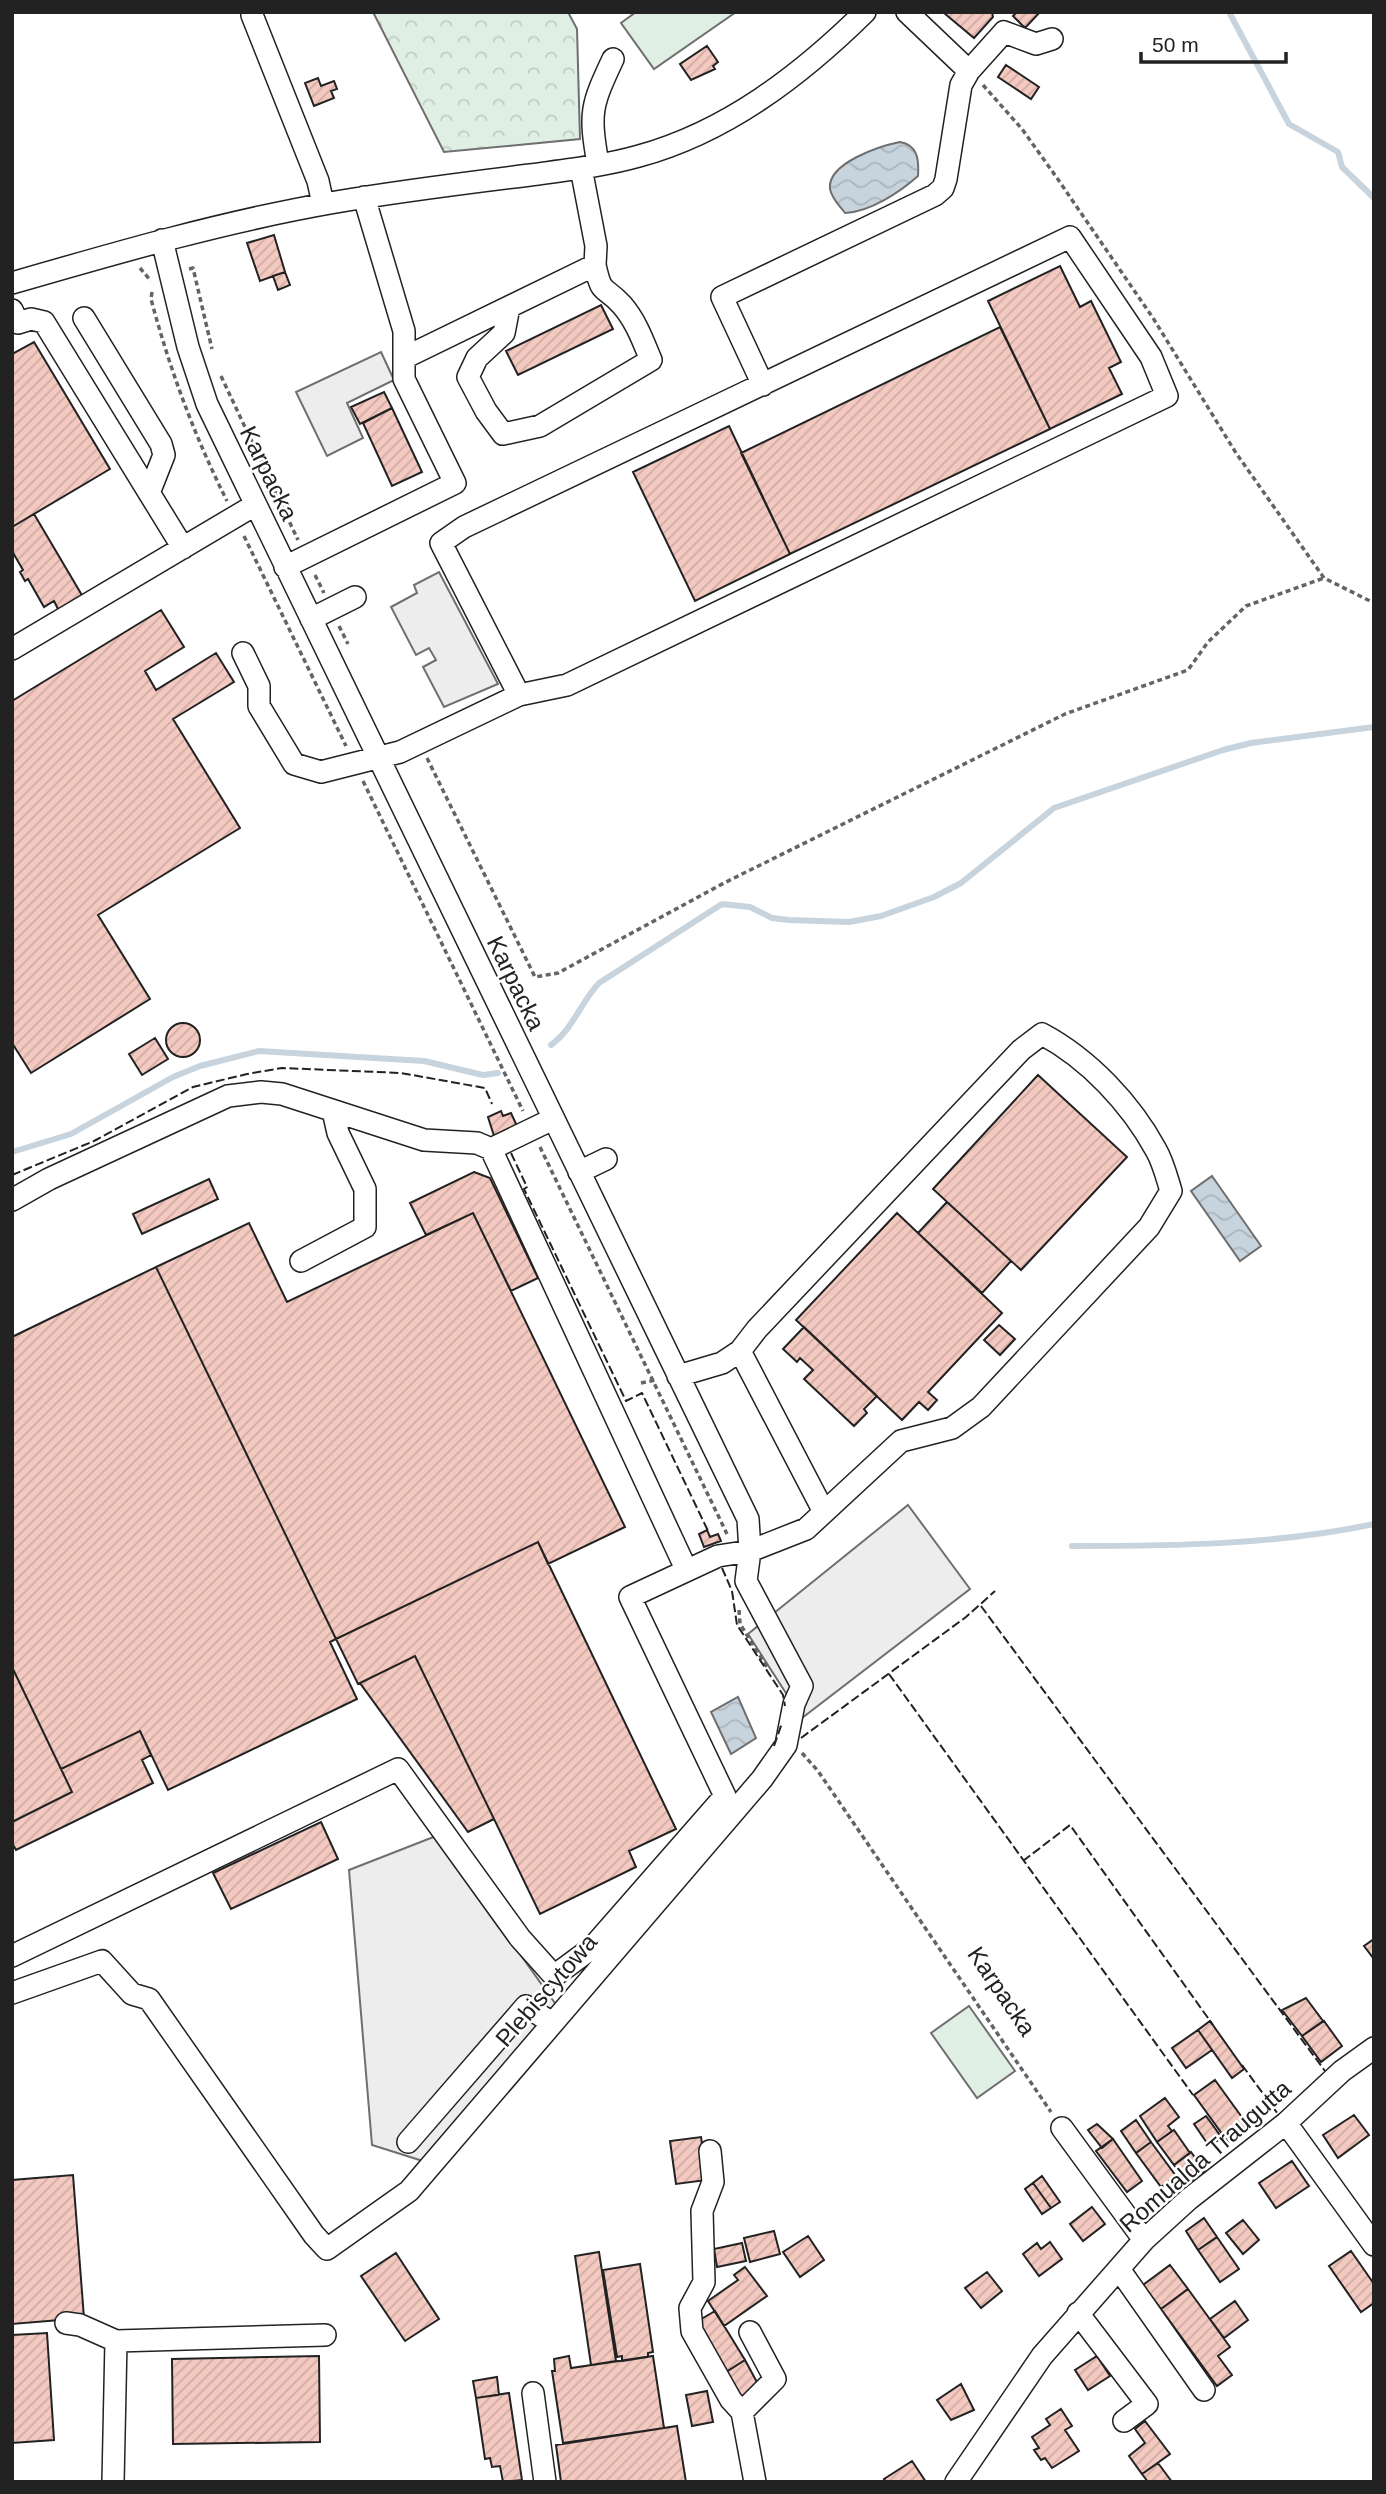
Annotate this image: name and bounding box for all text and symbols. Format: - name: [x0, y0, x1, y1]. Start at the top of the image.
- scale bar: [1141, 21, 1286, 65]
- text: 50 m: [1152, 33, 1199, 56]
- street label: Karpacka: [235, 422, 304, 525]
- street label: Karpacka: [482, 932, 551, 1035]
- street label: Plebiscytowa: [490, 1928, 603, 2052]
- street label: Karpacka: [962, 1941, 1042, 2041]
- street label: Romualda Traugutta: [1114, 2074, 1296, 2238]

